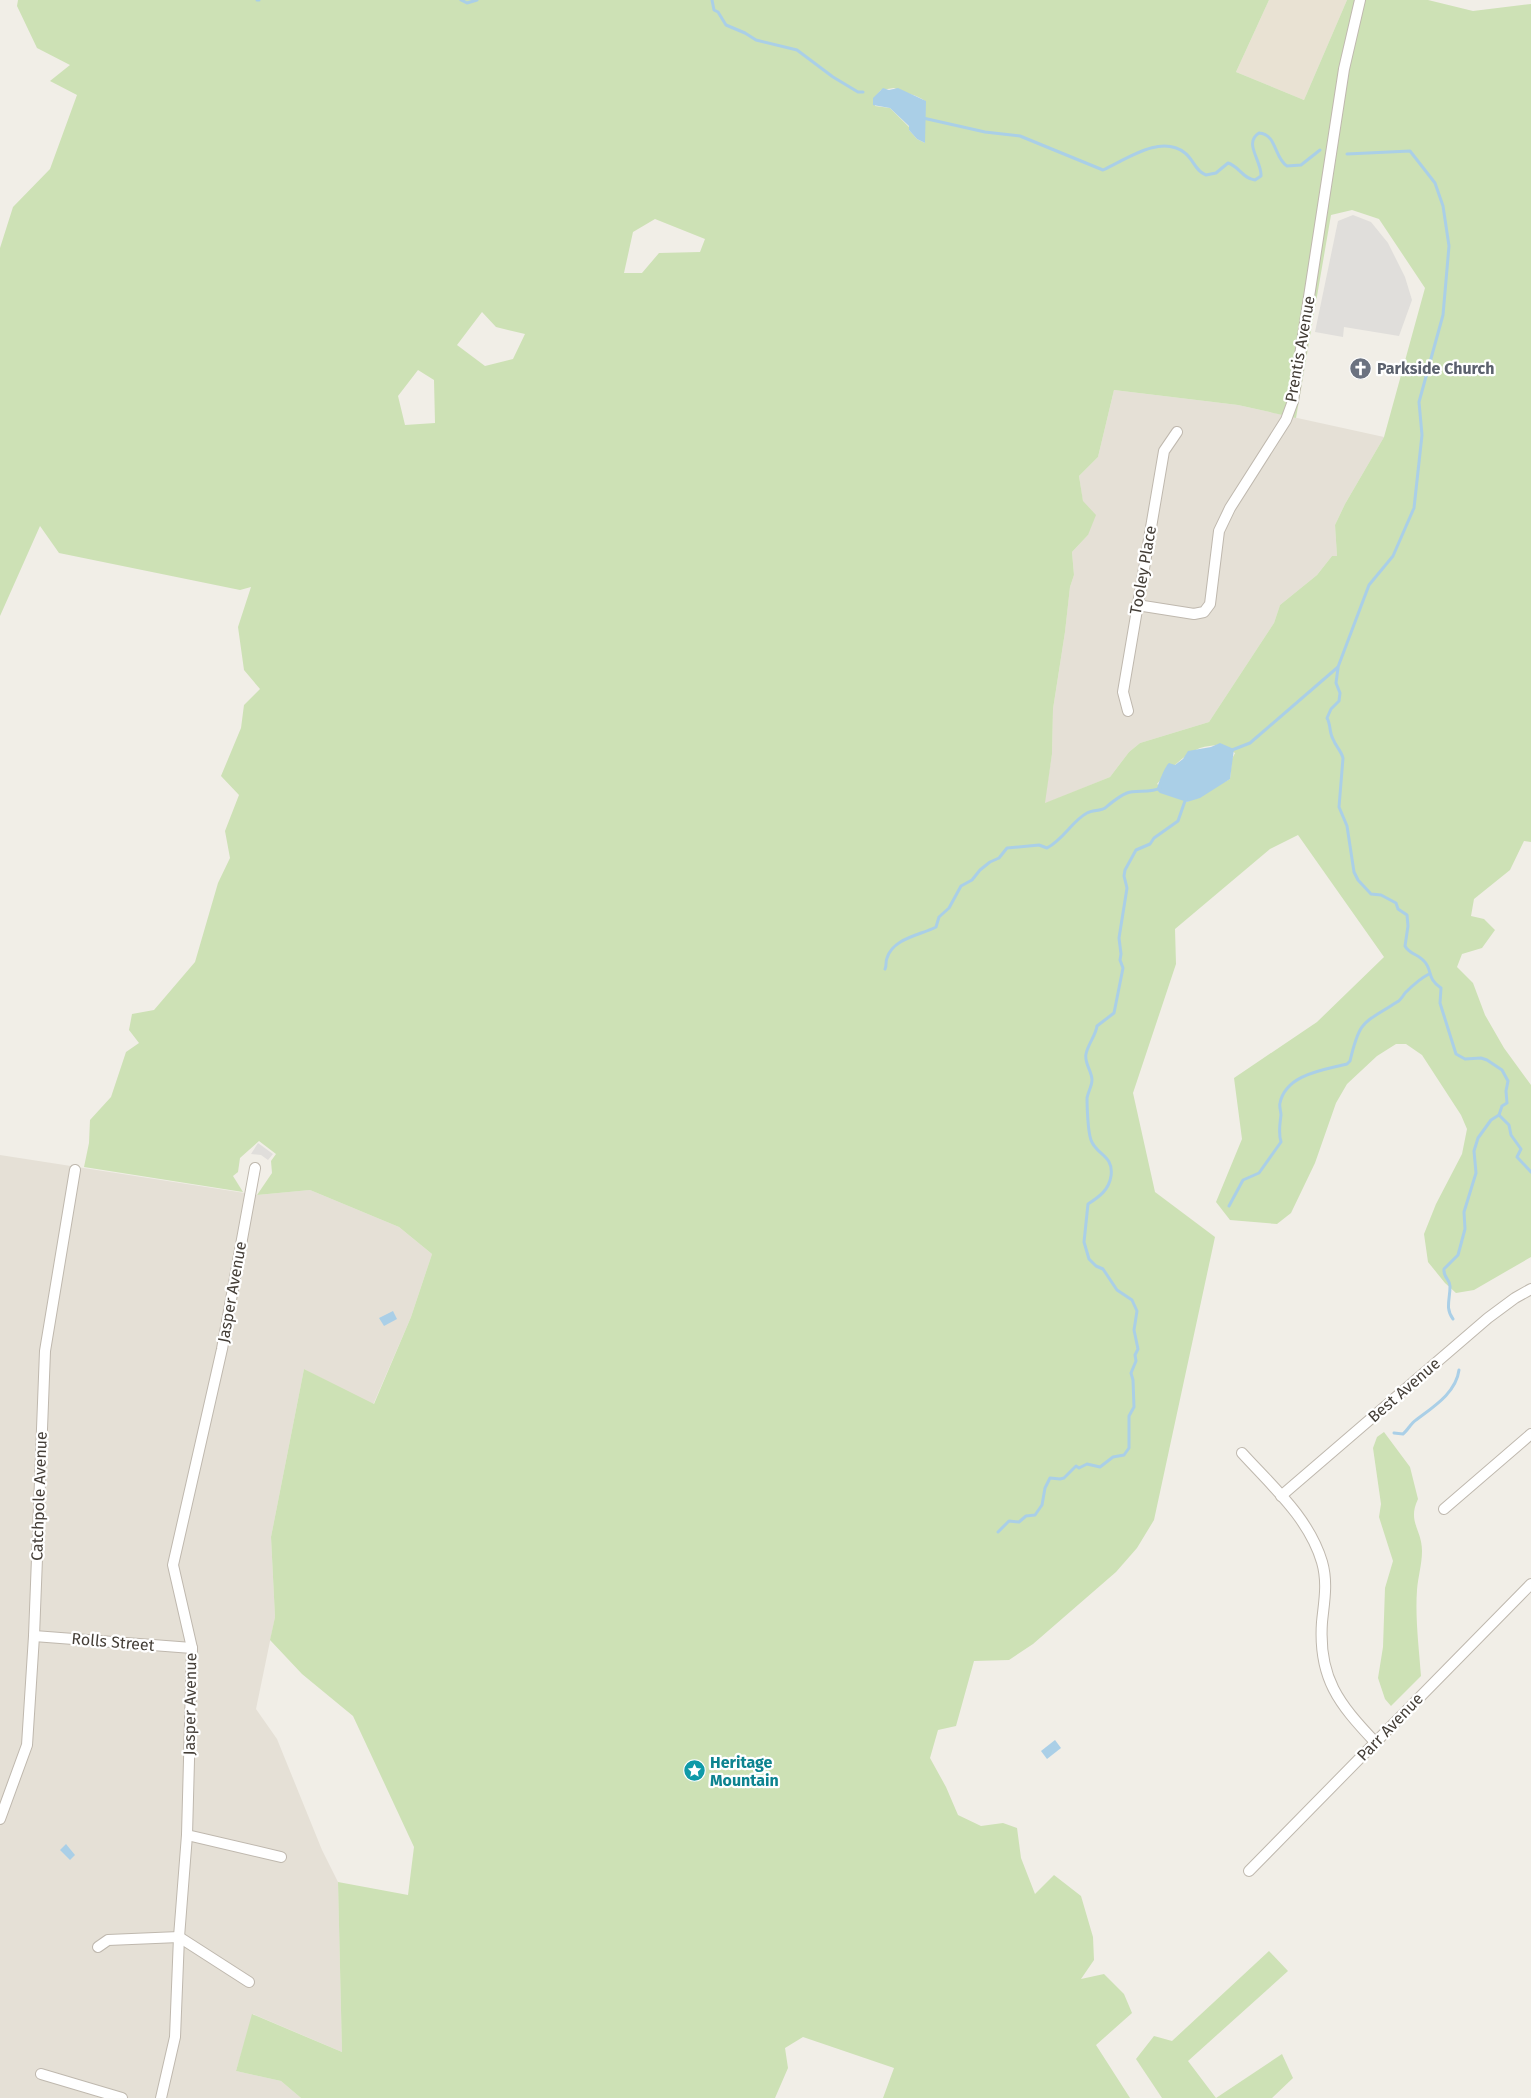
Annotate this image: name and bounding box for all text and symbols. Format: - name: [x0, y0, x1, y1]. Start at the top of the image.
- street label: Prentis Avenue: [1281, 294, 1319, 404]
- church icon: Parkside Church: [1349, 356, 1373, 380]
- place label: Parkside Church: [1377, 359, 1494, 378]
- street label: Tooley Place: [1126, 524, 1160, 616]
- street label: Jasper Avenue: [214, 1240, 250, 1344]
- street label: Best Avenue: [1364, 1354, 1444, 1426]
- street label: Catchpole Avenue: [27, 1431, 51, 1561]
- street label: Rolls Street: [71, 1629, 156, 1655]
- street label: Jasper Avenue: [180, 1653, 200, 1755]
- street label: Parr Avenue: [1353, 1689, 1427, 1765]
- place label: Heritage Mountain: [710, 1753, 779, 1790]
- place icon: Heritage Mountain: [682, 1759, 706, 1783]

